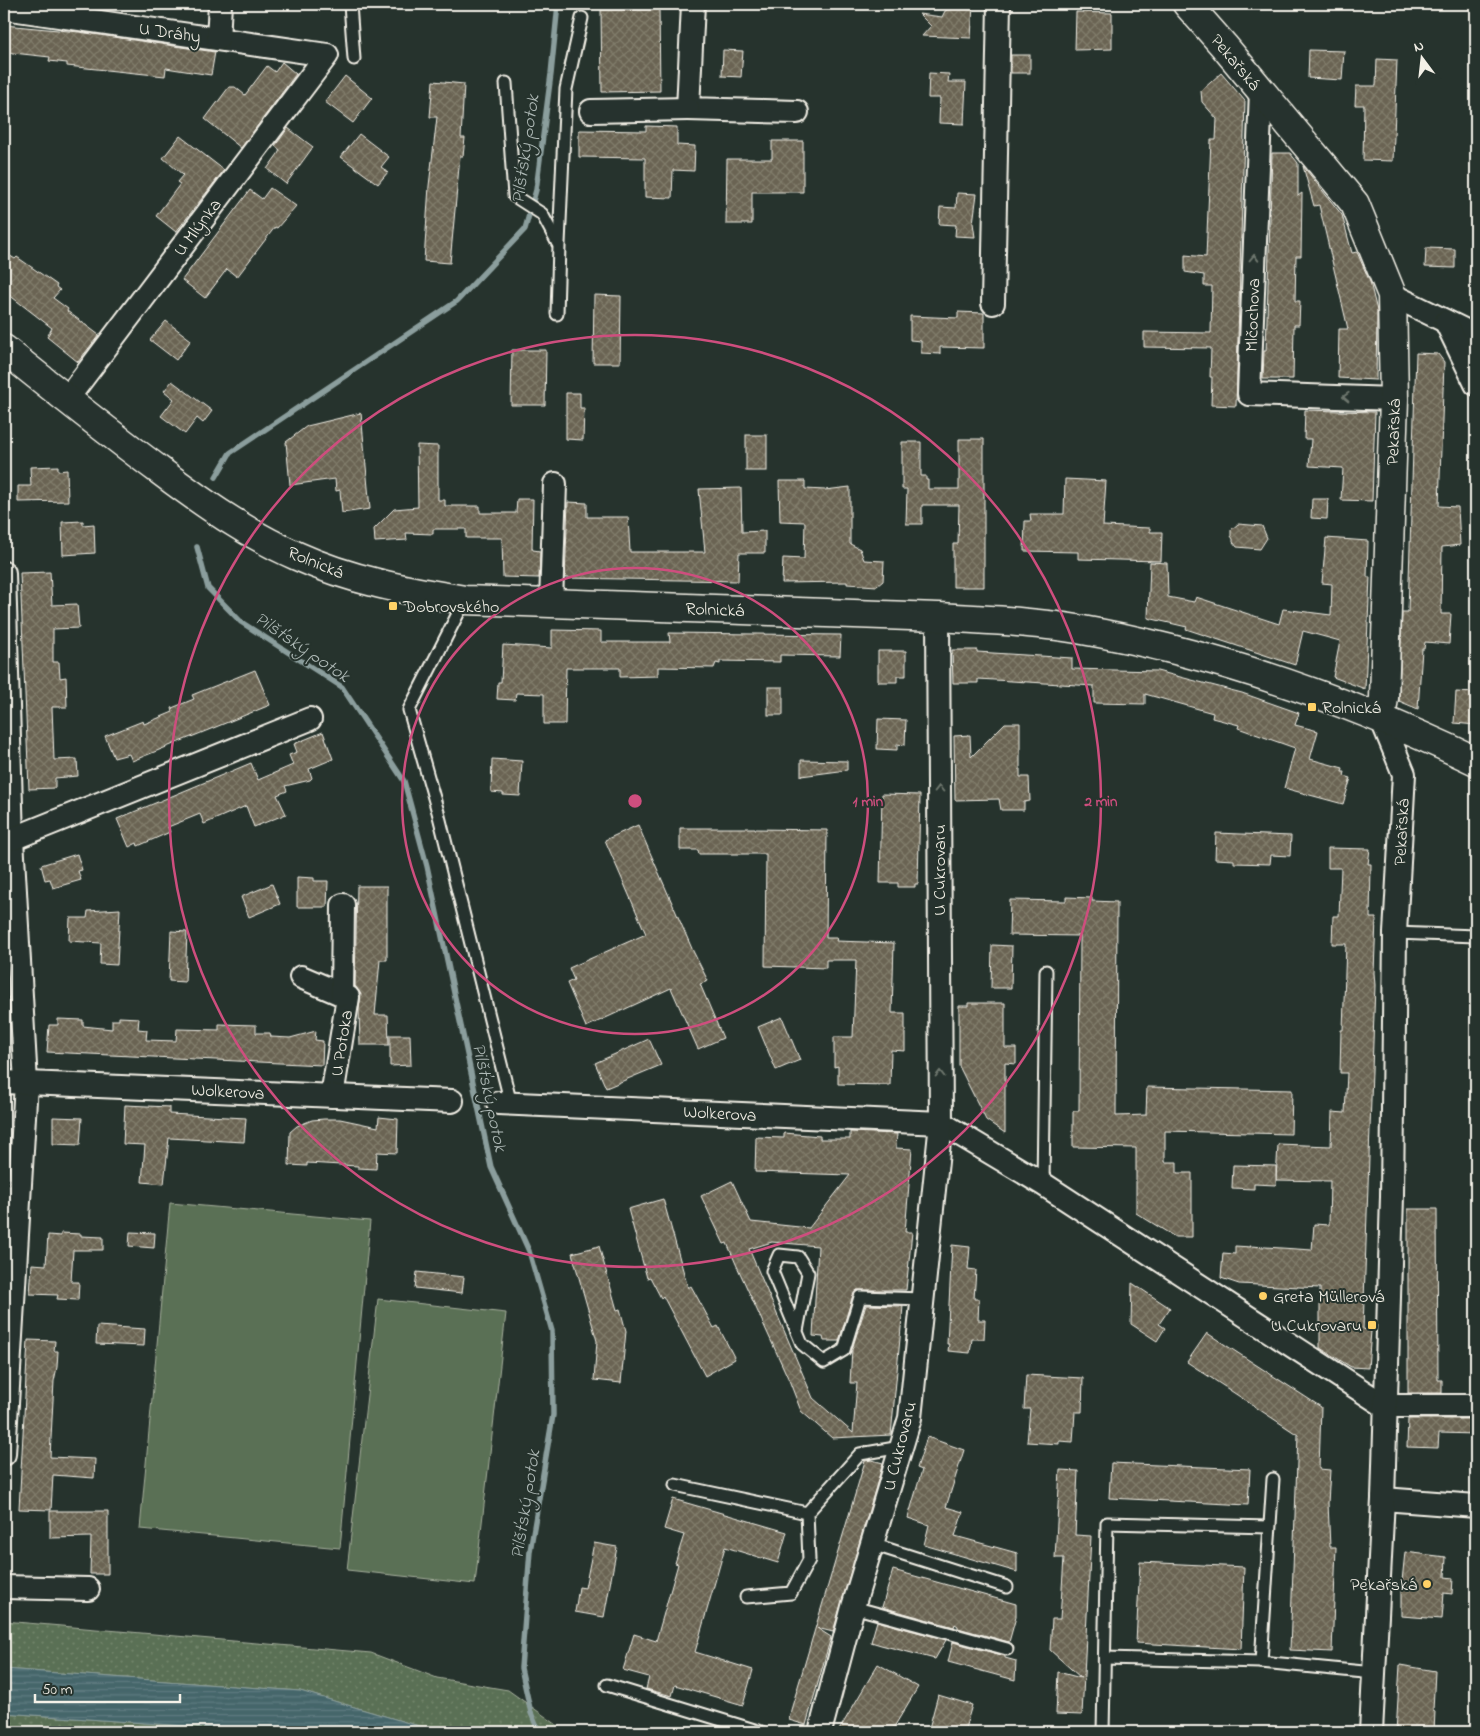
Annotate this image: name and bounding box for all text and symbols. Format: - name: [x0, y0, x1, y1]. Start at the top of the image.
- street label: U Dráhy: [137, 17, 202, 51]
- street label: Pekařská: [1203, 29, 1266, 97]
- north arrow: [1398, 32, 1448, 82]
- text: N: [1412, 36, 1426, 58]
- water label: Pilšťský potok: [505, 92, 548, 206]
- street label: U Mlýnka: [168, 194, 229, 263]
- one-way arrow: [1249, 254, 1260, 262]
- street label: Mlčochova: [1240, 278, 1268, 352]
- one-way arrow: [1341, 392, 1349, 403]
- street label: Pekařská: [1381, 398, 1409, 466]
- street label: Rolnická: [283, 541, 347, 587]
- place label: Dobrovského: [402, 595, 499, 621]
- street label: Rolnická: [685, 597, 745, 625]
- marker: Dobrovského: [387, 600, 399, 612]
- water label: Pilšťský potok: [248, 606, 355, 690]
- place label: Rolnická: [1322, 696, 1381, 722]
- marker: Rolnická: [1306, 701, 1318, 713]
- one-way arrow: [934, 785, 944, 792]
- text: 1 min: [853, 791, 884, 813]
- text: 2 min: [1084, 791, 1118, 813]
- centre of rings: [626, 792, 644, 810]
- street label: Pekařská: [1388, 798, 1418, 866]
- street label: U Cukrovaru: [928, 824, 954, 916]
- street label: U Potoka: [325, 1008, 361, 1078]
- water label: Pilšťský potok: [464, 1041, 513, 1155]
- one-way arrow: [935, 1070, 946, 1078]
- street label: Wolkerova: [191, 1078, 265, 1108]
- street label: Wolkerova: [683, 1100, 757, 1130]
- place label: Greta Müllerová: [1273, 1285, 1384, 1311]
- marker: Greta Müllerová: [1257, 1290, 1269, 1302]
- place label: U Cukrovaru: [1271, 1314, 1362, 1340]
- marker: U Cukrovaru: [1366, 1319, 1378, 1331]
- street label: U Cukrovaru: [877, 1399, 925, 1494]
- water label: Pilšťský potok: [505, 1447, 549, 1561]
- place label: Pekařská: [1350, 1573, 1417, 1599]
- marker: Pekařská: [1421, 1578, 1433, 1590]
- scale bar: [35, 1671, 180, 1703]
- text: 50 m: [42, 1679, 73, 1701]

